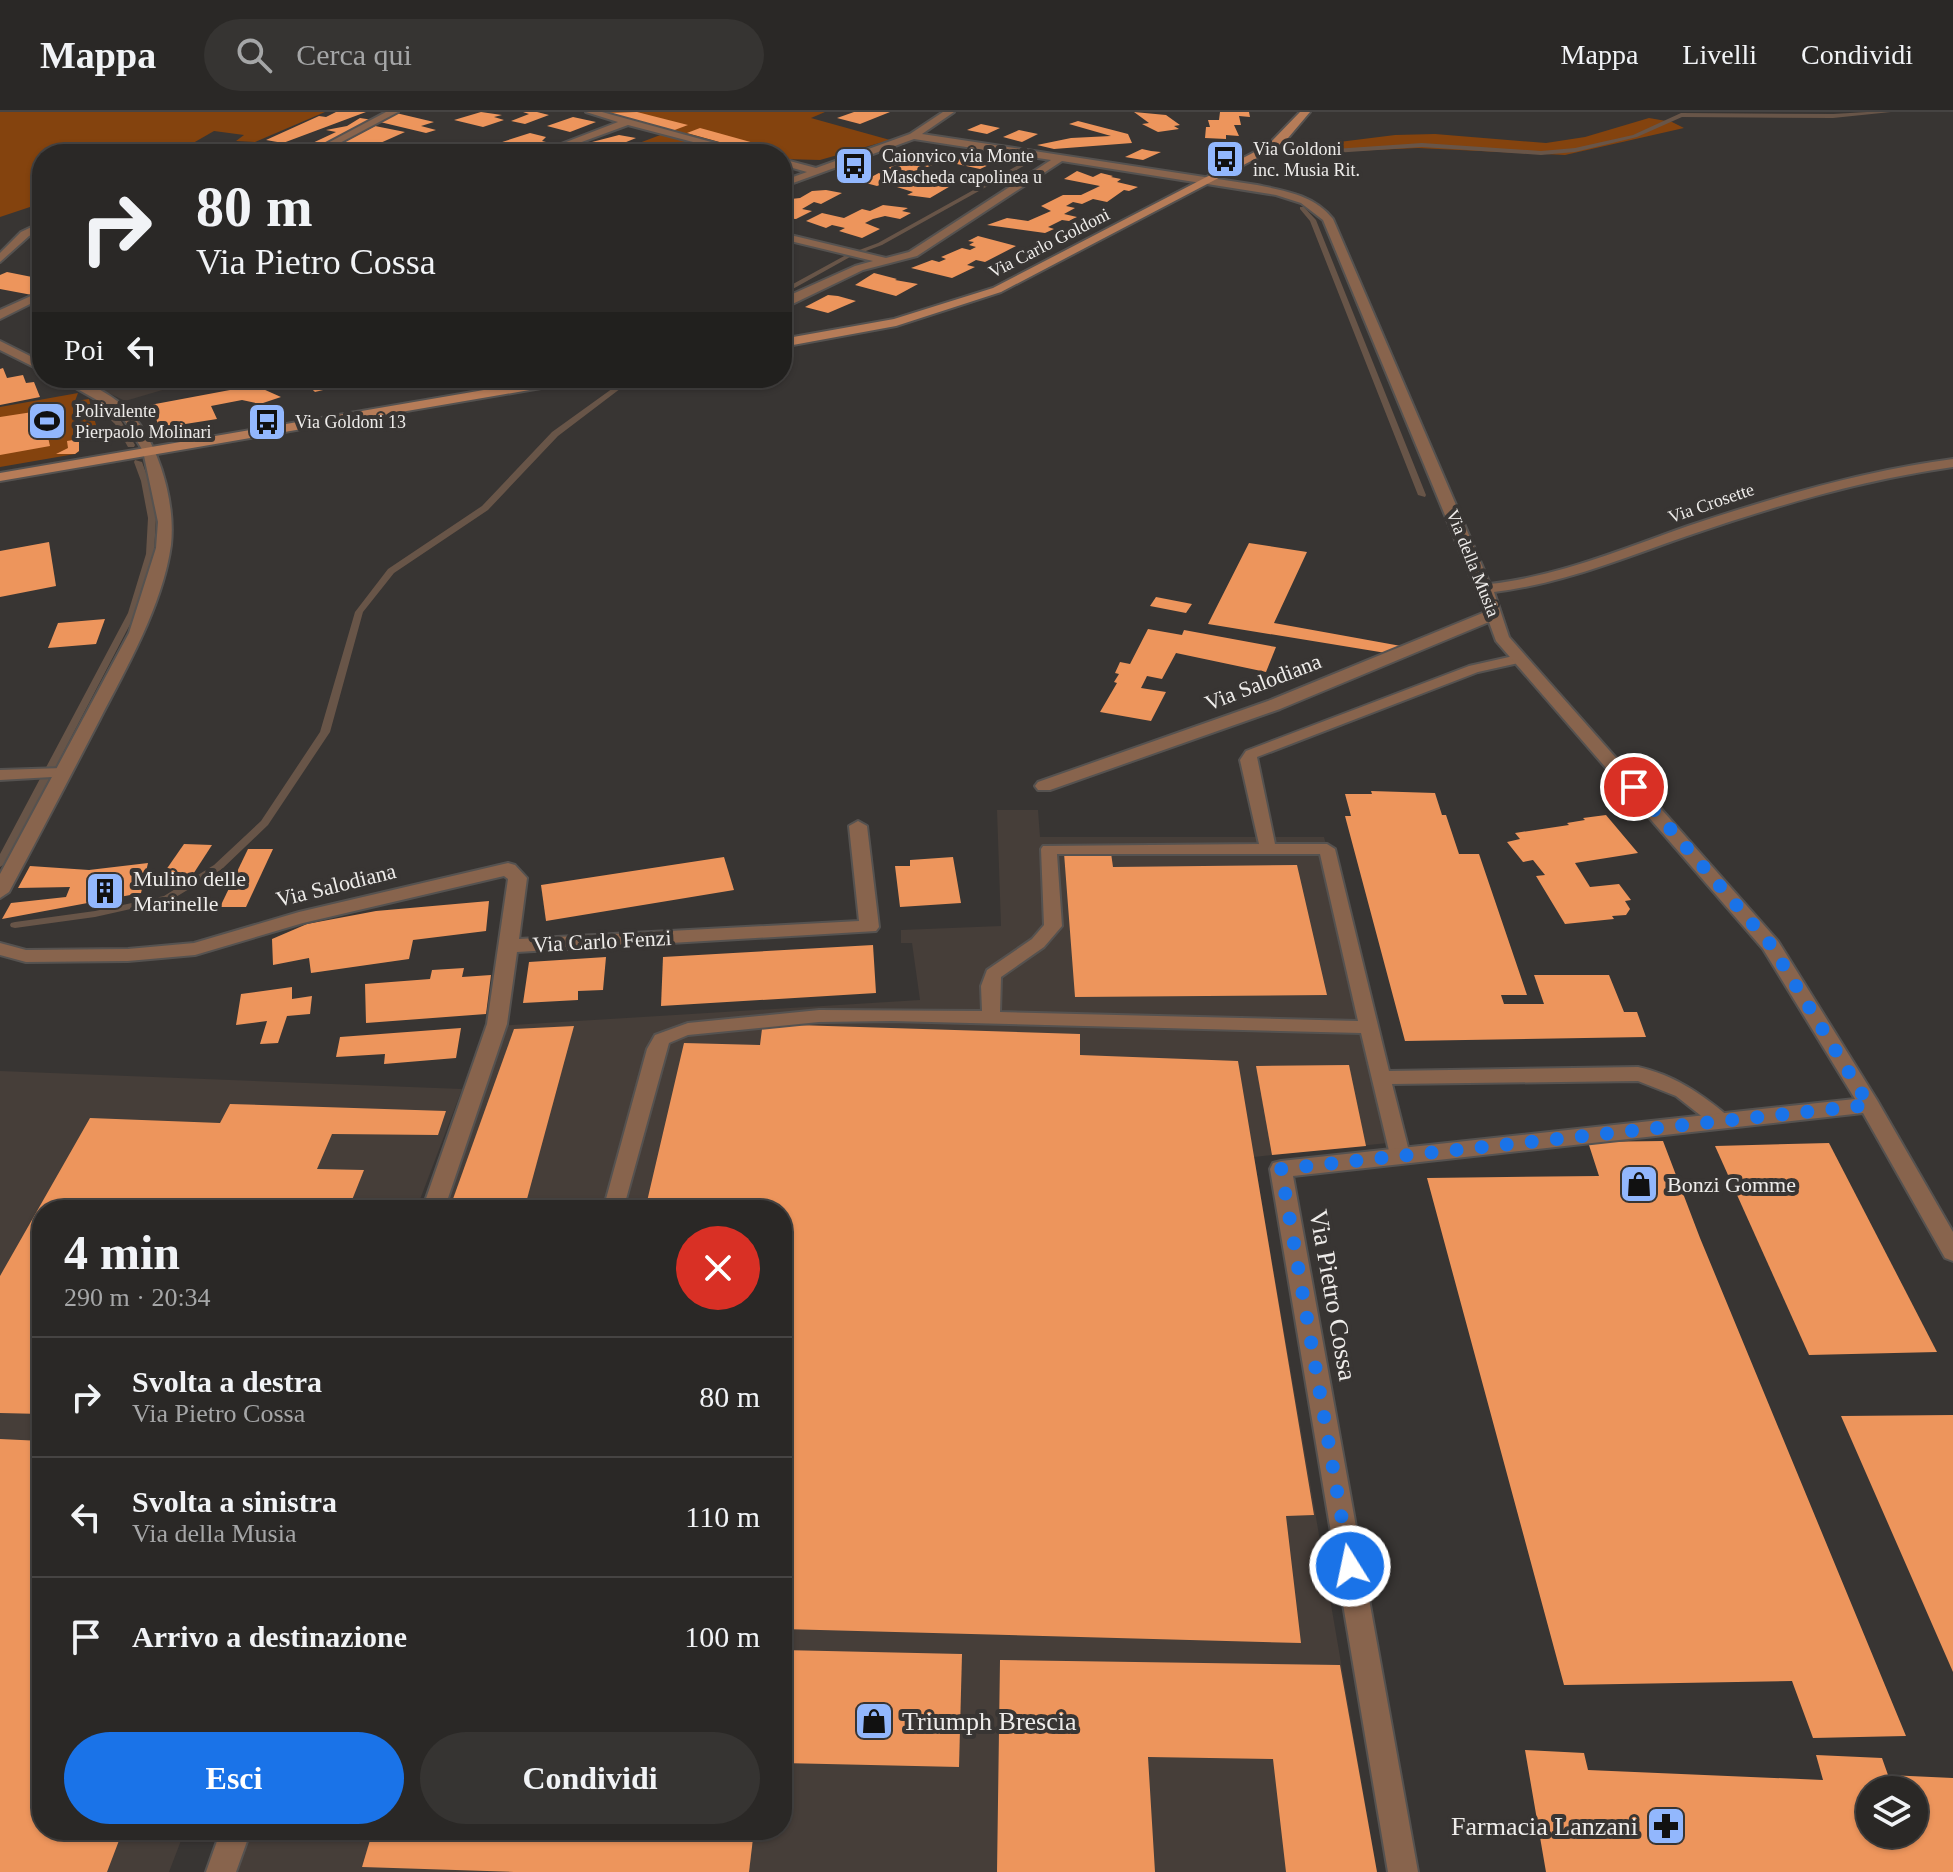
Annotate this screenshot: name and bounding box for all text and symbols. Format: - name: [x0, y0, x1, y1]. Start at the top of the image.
- search box: [204, 19, 764, 91]
- icon: search: [232, 33, 276, 77]
- text: Mappa: [40, 34, 156, 76]
- text: Cerca qui: [296, 38, 412, 71]
- text: Mappa: [1561, 39, 1638, 70]
- text: Livelli: [1682, 39, 1757, 70]
- text: Condividi: [1801, 39, 1913, 70]
- bus stop icon: Via Goldoni inc. Musia Rit.: [1204, 138, 1246, 180]
- place label: Via Goldoni inc. Musia Rit.: [1253, 139, 1360, 180]
- bus stop icon: Caionvico via Monte Mascheda capolinea u: [833, 145, 875, 187]
- place label: Caionvico via Monte Mascheda capolinea u: [882, 146, 1042, 187]
- icon: right: [64, 176, 168, 280]
- text: 80 m: [196, 176, 313, 238]
- street label: Via Carlo Goldoni: [985, 204, 1113, 282]
- text: Via Pietro Cossa: [196, 242, 436, 282]
- icon: left: [120, 328, 164, 372]
- text: Poi: [64, 333, 104, 366]
- sports icon: Polivalente Pierpaolo Molinari: [26, 400, 68, 442]
- place label: Polivalente Pierpaolo Molinari: [75, 401, 211, 442]
- bus stop icon: Via Goldoni 13: [246, 401, 288, 443]
- place label: Via Goldoni 13: [295, 412, 406, 432]
- street label: Via Crosette: [1665, 479, 1757, 527]
- street label: Via della Musia: [1442, 506, 1504, 620]
- street label: Via Salodiana: [1201, 648, 1325, 716]
- pin: [1600, 753, 1668, 821]
- icon: arrive: [1612, 765, 1656, 809]
- street label: Via Salodiana: [273, 858, 399, 912]
- place label: Mulino delle Marinelle: [133, 866, 246, 916]
- building icon: Mulino delle Marinelle: [84, 870, 126, 912]
- street label: Via Carlo Fenzi: [532, 925, 672, 957]
- shop icon: Bonzi Gomme: [1618, 1163, 1660, 1205]
- place label: Bonzi Gomme: [1667, 1172, 1796, 1197]
- street label: Via Pietro Cossa: [1304, 1207, 1362, 1383]
- text: 4 min: [64, 1226, 180, 1279]
- button: close: [676, 1226, 760, 1310]
- text: 290 m · 20:34: [64, 1283, 211, 1312]
- text: Svolta a destra: [132, 1365, 322, 1398]
- icon: right: [64, 1375, 108, 1419]
- text: 80 m: [699, 1380, 760, 1413]
- text: Via Pietro Cossa: [132, 1399, 305, 1428]
- text: Svolta a sinistra: [132, 1485, 337, 1518]
- icon: left: [64, 1495, 108, 1539]
- text: 110 m: [685, 1500, 760, 1533]
- text: Via della Musia: [132, 1519, 297, 1548]
- position arrow: [1308, 1524, 1392, 1608]
- icon: arrive: [64, 1615, 108, 1659]
- text: Arrivo a destinazione: [132, 1620, 407, 1653]
- text: 100 m: [684, 1620, 760, 1653]
- shop icon: Triumph Brescia: [853, 1700, 895, 1742]
- place label: Triumph Brescia: [902, 1707, 1077, 1736]
- button: Esci: [64, 1732, 404, 1824]
- button: Condividi: [420, 1732, 760, 1824]
- map controls: [1856, 1776, 1928, 1848]
- button: layers: [1856, 1776, 1928, 1848]
- pharmacy icon: Farmacia Lanzani: [1645, 1805, 1687, 1847]
- place label: Farmacia Lanzani: [1451, 1812, 1638, 1841]

